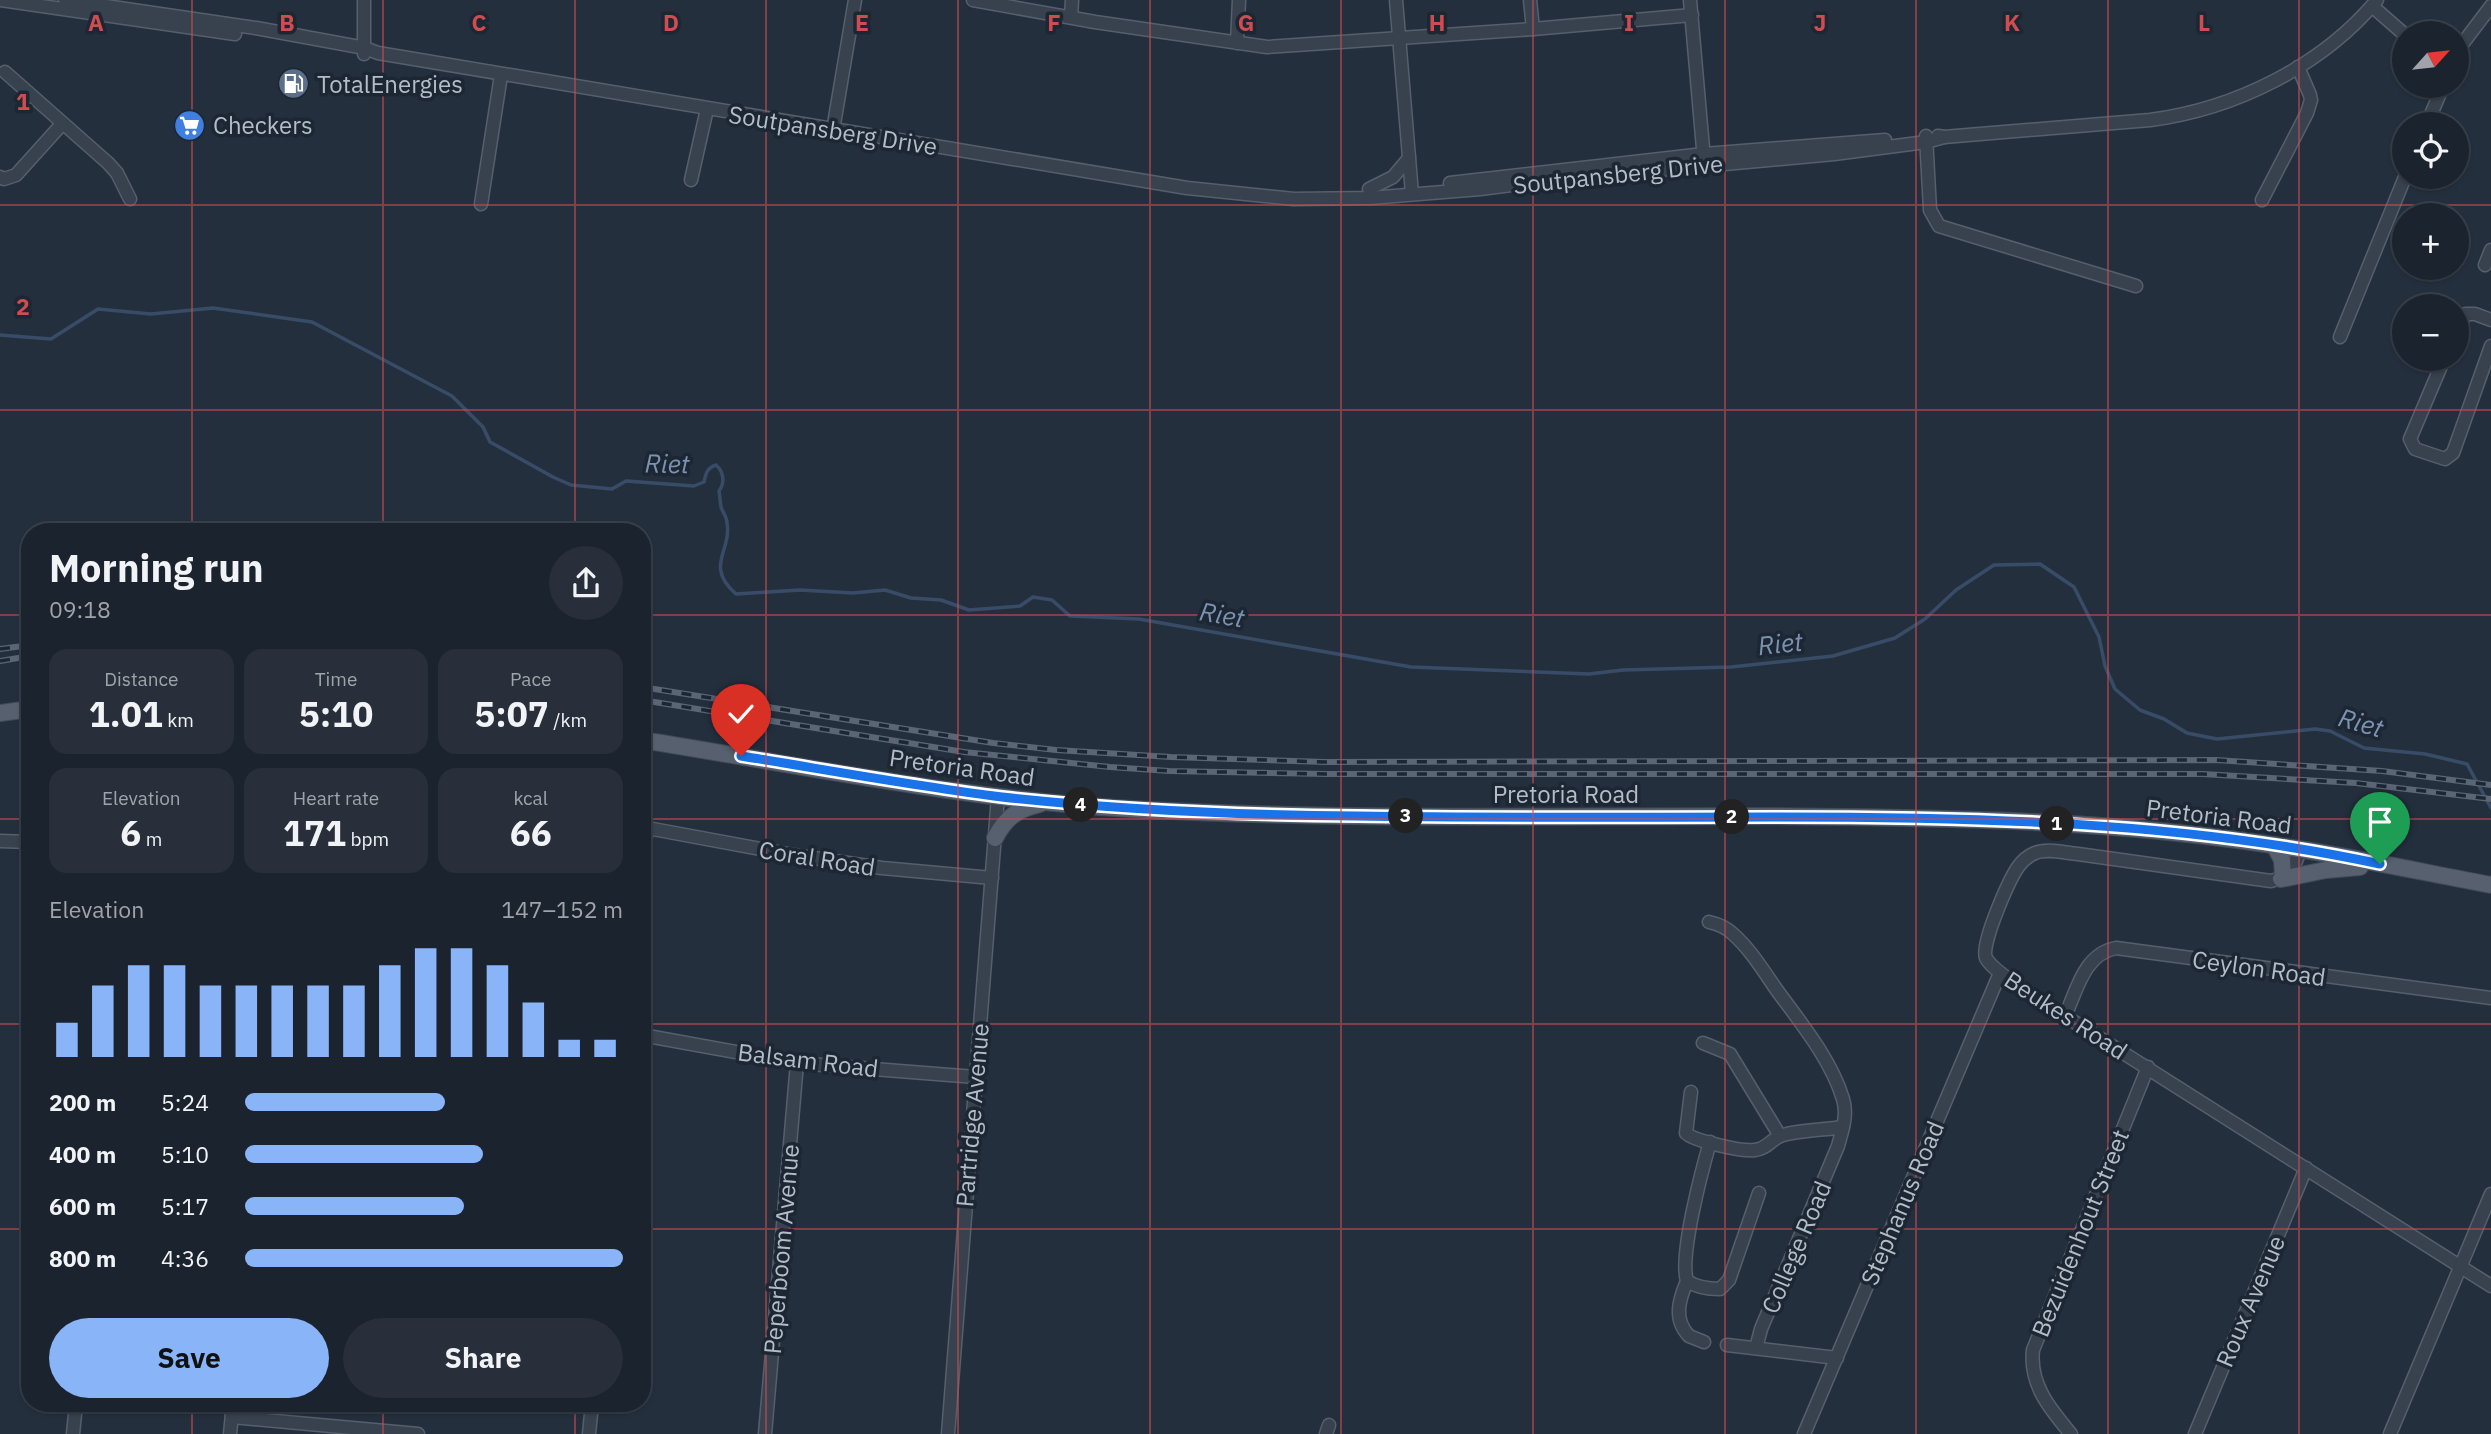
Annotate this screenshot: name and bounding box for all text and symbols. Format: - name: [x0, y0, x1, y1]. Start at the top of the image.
- text: A: [88, 7, 104, 37]
- text: B: [279, 7, 295, 37]
- text: C: [472, 7, 487, 37]
- text: D: [663, 7, 679, 37]
- text: E: [855, 7, 869, 37]
- text: F: [1047, 7, 1061, 37]
- text: G: [1238, 7, 1254, 37]
- text: H: [1429, 7, 1445, 37]
- text: I: [1624, 7, 1634, 37]
- text: J: [1814, 7, 1826, 37]
- text: K: [2004, 7, 2020, 37]
- text: L: [2198, 7, 2210, 37]
- north arrow: [2392, 21, 2469, 98]
- map controls: [2392, 21, 2469, 371]
- fuel station icon: TotalEnergies: [277, 67, 311, 101]
- place label: TotalEnergies: [317, 68, 463, 100]
- text: 1: [16, 86, 30, 116]
- street label: Soutpansberg Drive: [726, 98, 940, 162]
- supermarket icon: Checkers: [173, 108, 207, 142]
- place label: Checkers: [213, 109, 313, 141]
- button: locate: [2392, 112, 2469, 189]
- street label: Soutpansberg Drive: [1511, 147, 1725, 201]
- button: +: [2392, 203, 2469, 280]
- text: 2: [16, 291, 30, 321]
- button: −: [2392, 294, 2469, 371]
- water label: Riet: [644, 446, 690, 480]
- text: Morning run: [49, 543, 264, 592]
- button: share: [549, 546, 623, 620]
- water label: Riet: [1197, 593, 1248, 635]
- text: 09:18: [49, 594, 111, 624]
- water label: Riet: [1756, 624, 1805, 662]
- text: Distance: [104, 667, 178, 691]
- text: Time: [315, 667, 357, 691]
- text: Pace: [510, 667, 551, 691]
- pin: [711, 684, 771, 756]
- text: 1.01: [89, 691, 163, 737]
- text: 5:10: [299, 691, 373, 737]
- text: 5:07: [474, 691, 549, 737]
- icon: check: [722, 695, 760, 733]
- water label: Riet: [2335, 699, 2388, 745]
- text: km: [163, 708, 194, 732]
- text: /km: [549, 708, 587, 732]
- street label: Pretoria Road: [887, 741, 1037, 793]
- street label: Pretoria Road: [1493, 778, 1639, 810]
- text: Elevation: [102, 786, 181, 810]
- text: Heart rate: [293, 786, 379, 810]
- text: kcal: [513, 786, 548, 810]
- pin: 4: [1064, 788, 1098, 822]
- street label: Pretoria Road: [2144, 791, 2294, 841]
- text: 4: [1075, 792, 1086, 816]
- pin: [2350, 792, 2410, 864]
- pin: 3: [1388, 798, 1424, 834]
- pin: 2: [1714, 800, 1750, 834]
- text: 3: [1400, 803, 1411, 827]
- icon: arrive: [2361, 803, 2399, 841]
- text: 2: [1726, 804, 1737, 828]
- pin: 1: [2039, 806, 2074, 842]
- text: 6: [120, 810, 141, 856]
- text: 171: [283, 810, 346, 856]
- text: 66: [510, 810, 552, 856]
- text: 1: [2051, 811, 2062, 835]
- text: m: [141, 827, 162, 851]
- text: bpm: [346, 827, 389, 851]
- street label: Coral Road: [757, 833, 877, 883]
- text: Elevation: [49, 894, 144, 924]
- text: 147–152 m: [501, 894, 623, 924]
- street label: Ceylon Road: [2190, 943, 2328, 993]
- street label: Beukes Road: [1998, 963, 2134, 1067]
- street label: Partridge Avenue: [948, 1022, 996, 1208]
- street label: Balsam Road: [736, 1036, 880, 1084]
- text: 200 m: [49, 1087, 116, 1117]
- text: 5:24: [161, 1087, 209, 1117]
- street label: Stephanus Road: [1853, 1116, 1951, 1290]
- street label: Bezuidenhout Street: [2024, 1125, 2136, 1341]
- text: 400 m: [49, 1139, 116, 1169]
- text: 5:10: [161, 1139, 209, 1169]
- street label: Peperboom Avenue: [756, 1143, 806, 1355]
- street label: College Road: [1754, 1176, 1838, 1318]
- text: 600 m: [49, 1191, 116, 1221]
- text: 5:17: [161, 1191, 209, 1221]
- street label: Roux Avenue: [2208, 1230, 2292, 1372]
- text: 800 m: [49, 1243, 116, 1273]
- text: 4:36: [161, 1243, 209, 1273]
- button: Save: [49, 1318, 329, 1398]
- button: Share: [343, 1318, 623, 1398]

